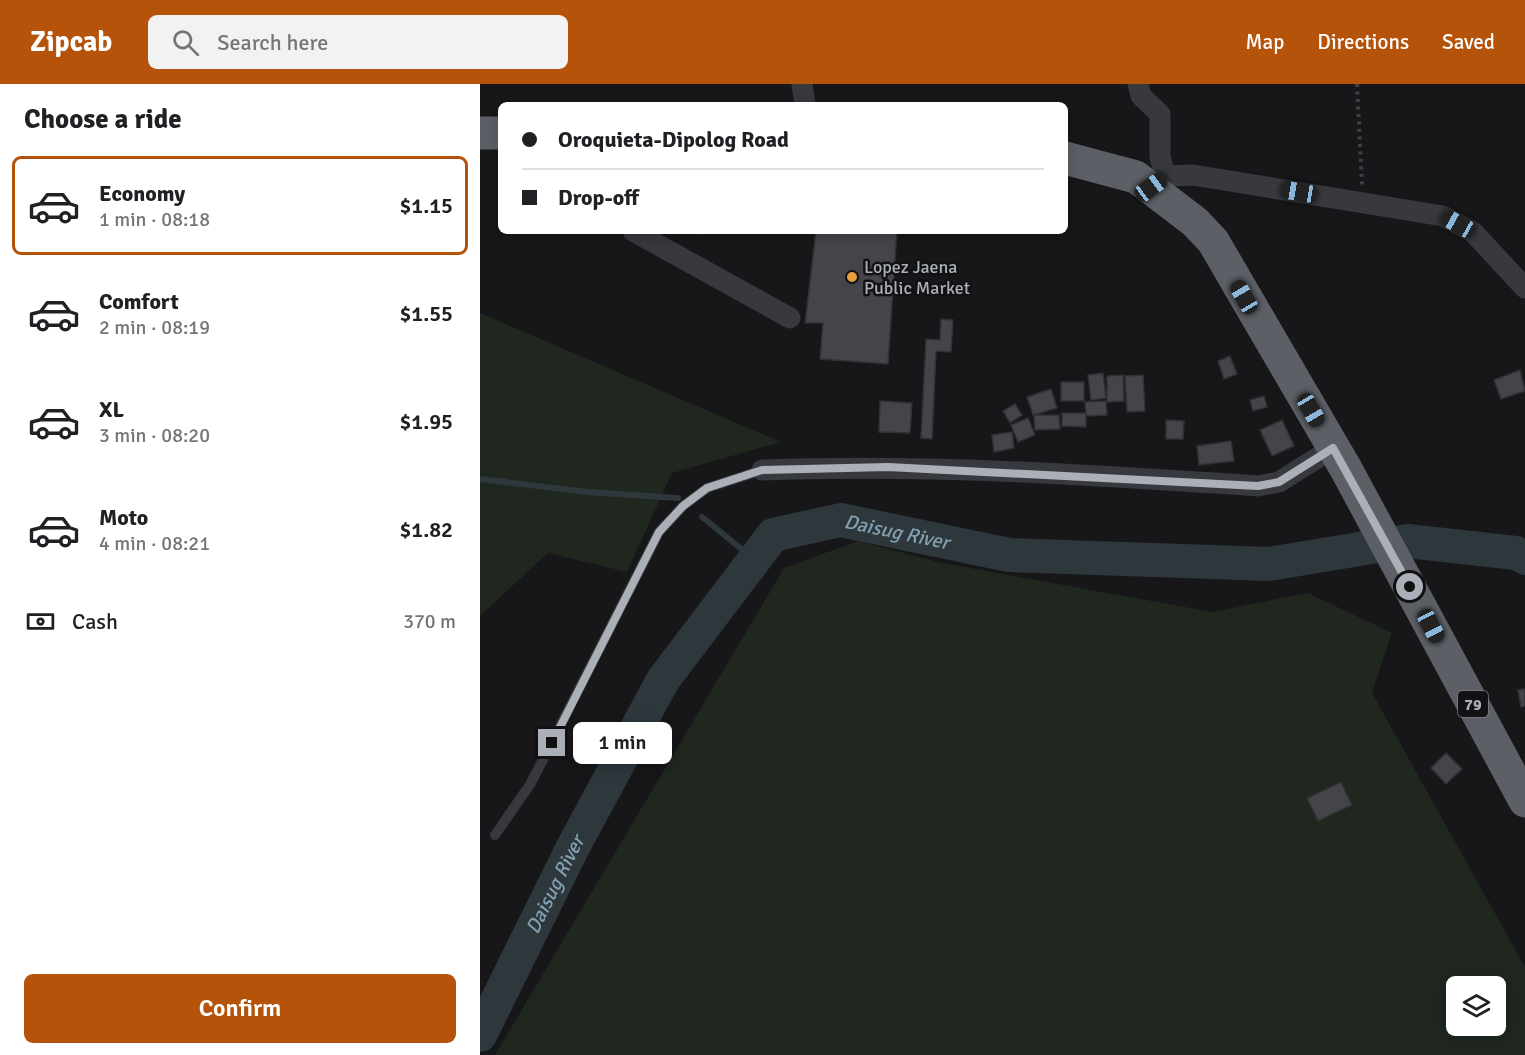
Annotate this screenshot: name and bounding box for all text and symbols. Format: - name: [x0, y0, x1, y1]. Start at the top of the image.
- search box: [148, 15, 568, 69]
- text: Zipcab: [30, 25, 112, 59]
- icon: search: [169, 26, 202, 59]
- text: Search here: [217, 29, 328, 56]
- text: Map: [1246, 29, 1284, 55]
- text: Directions: [1317, 29, 1409, 55]
- text: Saved: [1442, 29, 1495, 55]
- text: Choose a ride: [24, 103, 182, 136]
- text: Oroquieta-Dipolog Road: [558, 126, 789, 153]
- car: [1131, 169, 1171, 205]
- icon: car: [27, 179, 81, 233]
- text: Economy: [99, 180, 185, 207]
- car: [1280, 180, 1318, 204]
- text: Drop-off: [558, 184, 639, 211]
- text: $1.15: [399, 192, 453, 219]
- text: 1 min · 08:18: [99, 207, 210, 232]
- car: [1438, 207, 1478, 241]
- place label: Lopez Jaena Public Market: [864, 256, 970, 299]
- marker: Lopez Jaena Public Market: [845, 270, 859, 284]
- car: [1227, 277, 1261, 317]
- icon: car: [27, 287, 81, 341]
- text: Comfort: [99, 288, 179, 315]
- text: $1.55: [399, 300, 453, 327]
- text: 2 min · 08:19: [99, 315, 210, 340]
- car: [1294, 390, 1328, 430]
- icon: car: [27, 395, 81, 449]
- text: XL: [99, 396, 124, 423]
- text: $1.95: [399, 408, 453, 435]
- text: 3 min · 08:20: [99, 423, 210, 448]
- icon: car: [27, 503, 81, 557]
- text: Moto: [99, 504, 148, 531]
- water label: Daisug River: [842, 509, 954, 556]
- text: $1.82: [399, 516, 453, 543]
- text: 4 min · 08:21: [99, 531, 210, 556]
- route start: [1396, 573, 1423, 600]
- icon: cash: [24, 605, 57, 638]
- car: [1415, 606, 1447, 646]
- text: Cash: [72, 608, 118, 635]
- text: 370 m: [403, 609, 456, 634]
- road number: 79: [1458, 691, 1488, 717]
- callout: 1 min: [573, 722, 672, 764]
- route end: [538, 729, 565, 756]
- text: 1 min: [599, 730, 646, 755]
- water label: Daisug River: [520, 829, 591, 938]
- button: Confirm: [24, 974, 456, 1043]
- map controls: [1446, 976, 1506, 1036]
- button: layers: [1446, 976, 1506, 1036]

